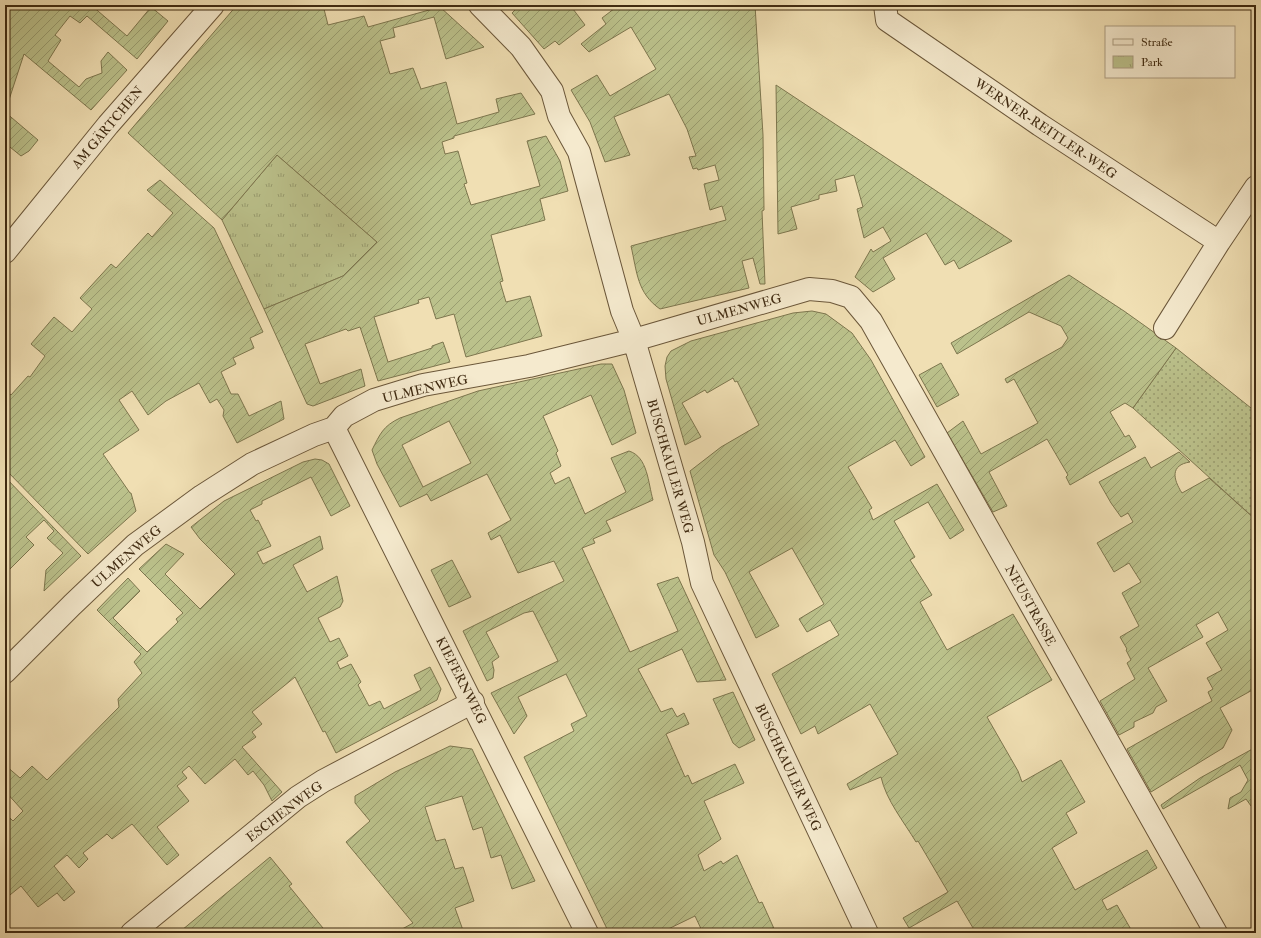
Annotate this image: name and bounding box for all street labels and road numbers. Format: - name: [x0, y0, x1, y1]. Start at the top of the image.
- street label: WERNER-REITLER-WEG: [970, 75, 1120, 183]
- street label: AM GÄRTCHEN: [68, 83, 147, 173]
- street label: ULMENWEG: [695, 290, 784, 330]
- street label: ULMENWEG: [381, 371, 470, 407]
- street label: BUSCHKAULER WEG: [643, 397, 697, 535]
- street label: ULMENWEG: [88, 522, 165, 591]
- street label: NEUSTRASSE: [1001, 562, 1059, 649]
- street label: KIEFERNWEG: [432, 634, 490, 727]
- street label: BUSCHKAULER WEG: [751, 701, 825, 834]
- street label: ESCHENWEG: [243, 778, 326, 846]

